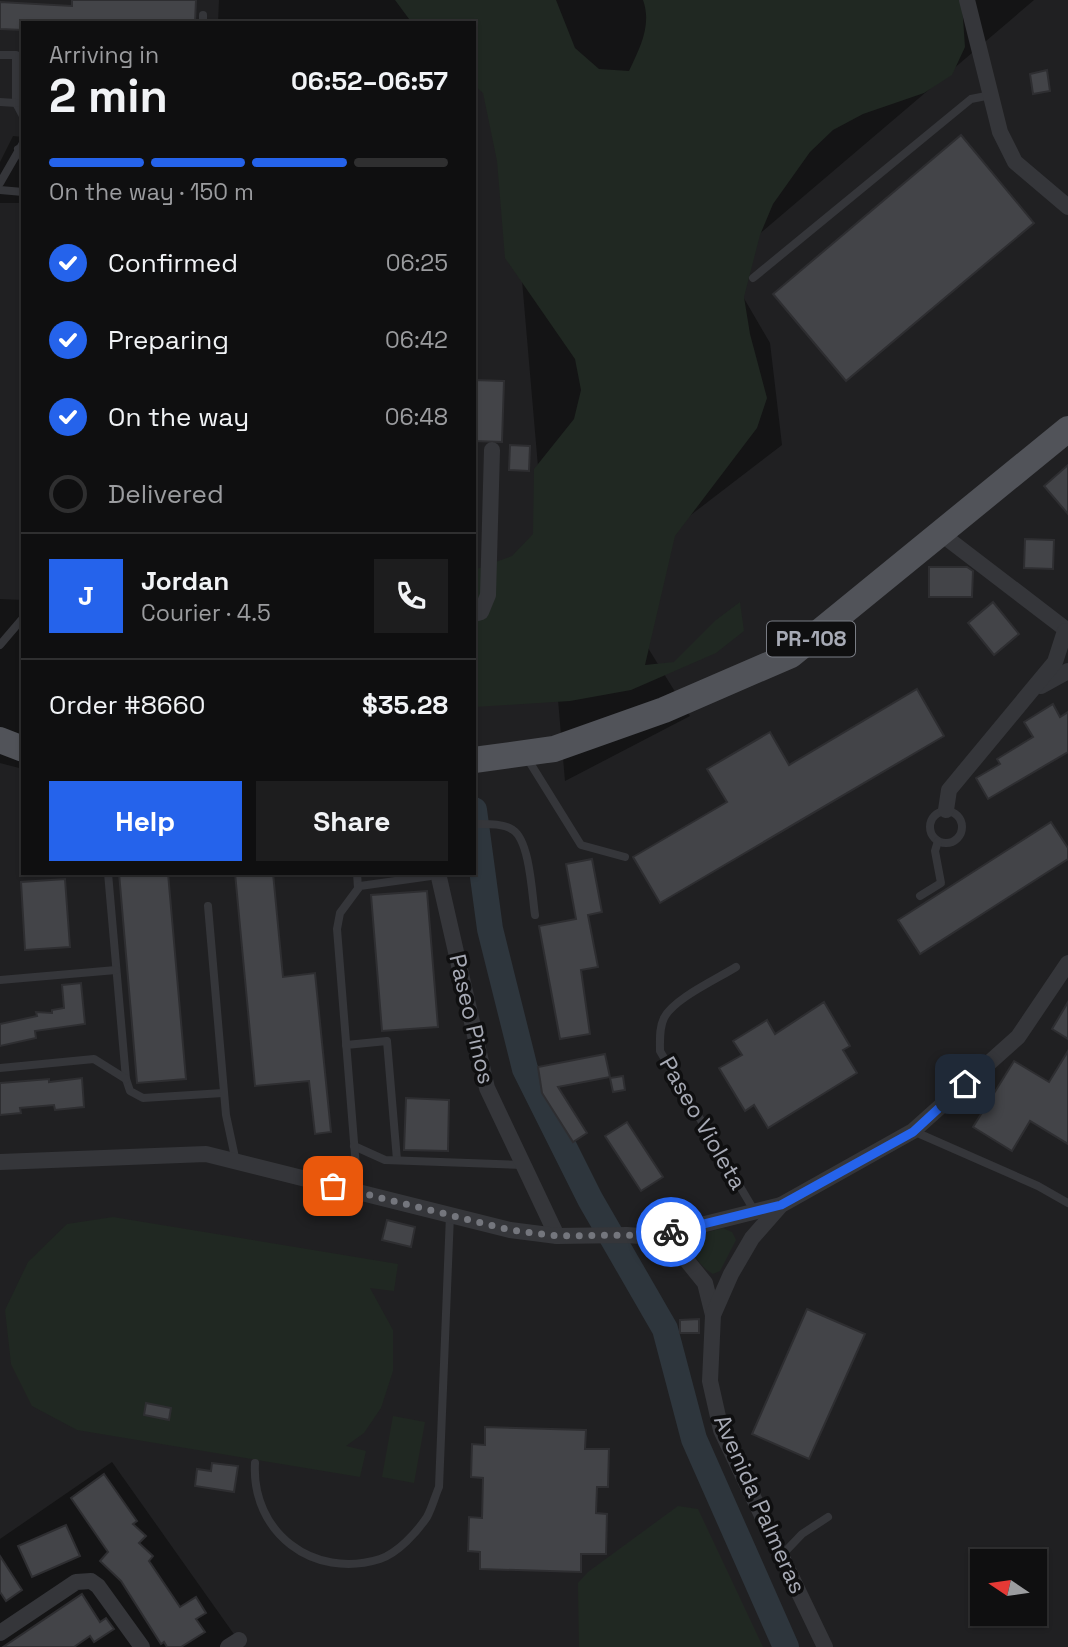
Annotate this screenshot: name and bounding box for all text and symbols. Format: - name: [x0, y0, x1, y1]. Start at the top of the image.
- text: Arriving in: [49, 40, 159, 70]
- text: 06:52–06:57: [291, 64, 448, 98]
- text: 2 min: [49, 67, 168, 125]
- text: On the way · 150 m: [49, 177, 254, 207]
- icon: check: [49, 244, 87, 282]
- text: Confirmed: [108, 246, 238, 280]
- text: 06:25: [386, 248, 448, 278]
- icon: check: [49, 321, 87, 359]
- text: Preparing: [108, 323, 229, 357]
- text: 06:42: [385, 325, 448, 355]
- icon: check: [49, 398, 87, 436]
- text: On the way: [108, 400, 249, 434]
- text: 06:48: [385, 402, 448, 432]
- text: Delivered: [108, 477, 224, 511]
- button: phone: [374, 559, 448, 633]
- text: Jordan: [141, 564, 229, 598]
- text: J: [78, 579, 94, 613]
- text: Courier · 4.5: [141, 598, 271, 628]
- road number: PR-108: [767, 622, 855, 656]
- text: Order #8660: [49, 688, 205, 722]
- text: $35.28: [362, 688, 448, 722]
- button: Help: [49, 781, 242, 861]
- button: Share: [256, 781, 448, 861]
- street label: Paseo Pinos: [442, 951, 502, 1087]
- street label: Paseo Violeta: [653, 1051, 753, 1195]
- pin: [935, 1054, 995, 1114]
- icon: home: [946, 1065, 984, 1103]
- pin: [303, 1156, 363, 1216]
- icon: bag: [314, 1167, 352, 1205]
- courier: [636, 1197, 706, 1267]
- icon: bike: [652, 1213, 690, 1251]
- street label: Avenida Palmeras: [707, 1410, 813, 1598]
- north arrow: [970, 1549, 1046, 1626]
- map controls: [970, 1549, 1047, 1626]

